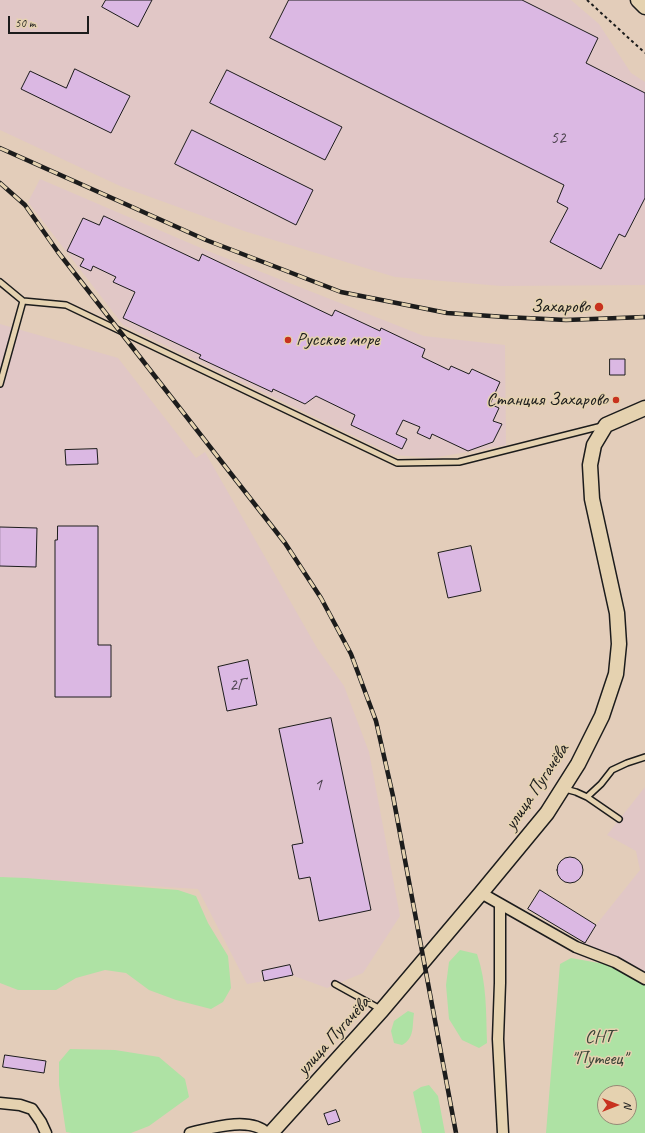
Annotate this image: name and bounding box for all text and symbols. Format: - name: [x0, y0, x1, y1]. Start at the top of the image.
- scale bar: [10, 8, 91, 34]
- text: 50 m: [15, 15, 35, 31]
- house number: 52: [550, 129, 566, 149]
- place label: Захарово: [531, 296, 590, 318]
- marker: Захарово: [593, 301, 605, 313]
- place label: Русское море: [296, 329, 379, 351]
- marker: Русское море: [283, 335, 293, 345]
- place label: Станция Захарово: [486, 389, 608, 411]
- marker: Станция Захарово: [611, 395, 621, 405]
- house number: 2Г: [229, 676, 245, 696]
- street label: улица Пугачёва: [500, 740, 574, 834]
- house number: 1: [314, 776, 322, 796]
- street label: улица Пугачёва: [292, 992, 376, 1080]
- park label: СНТ "Путеец": [571, 1026, 627, 1070]
- north arrow: [597, 1085, 637, 1125]
- text: N: [621, 1102, 635, 1108]

